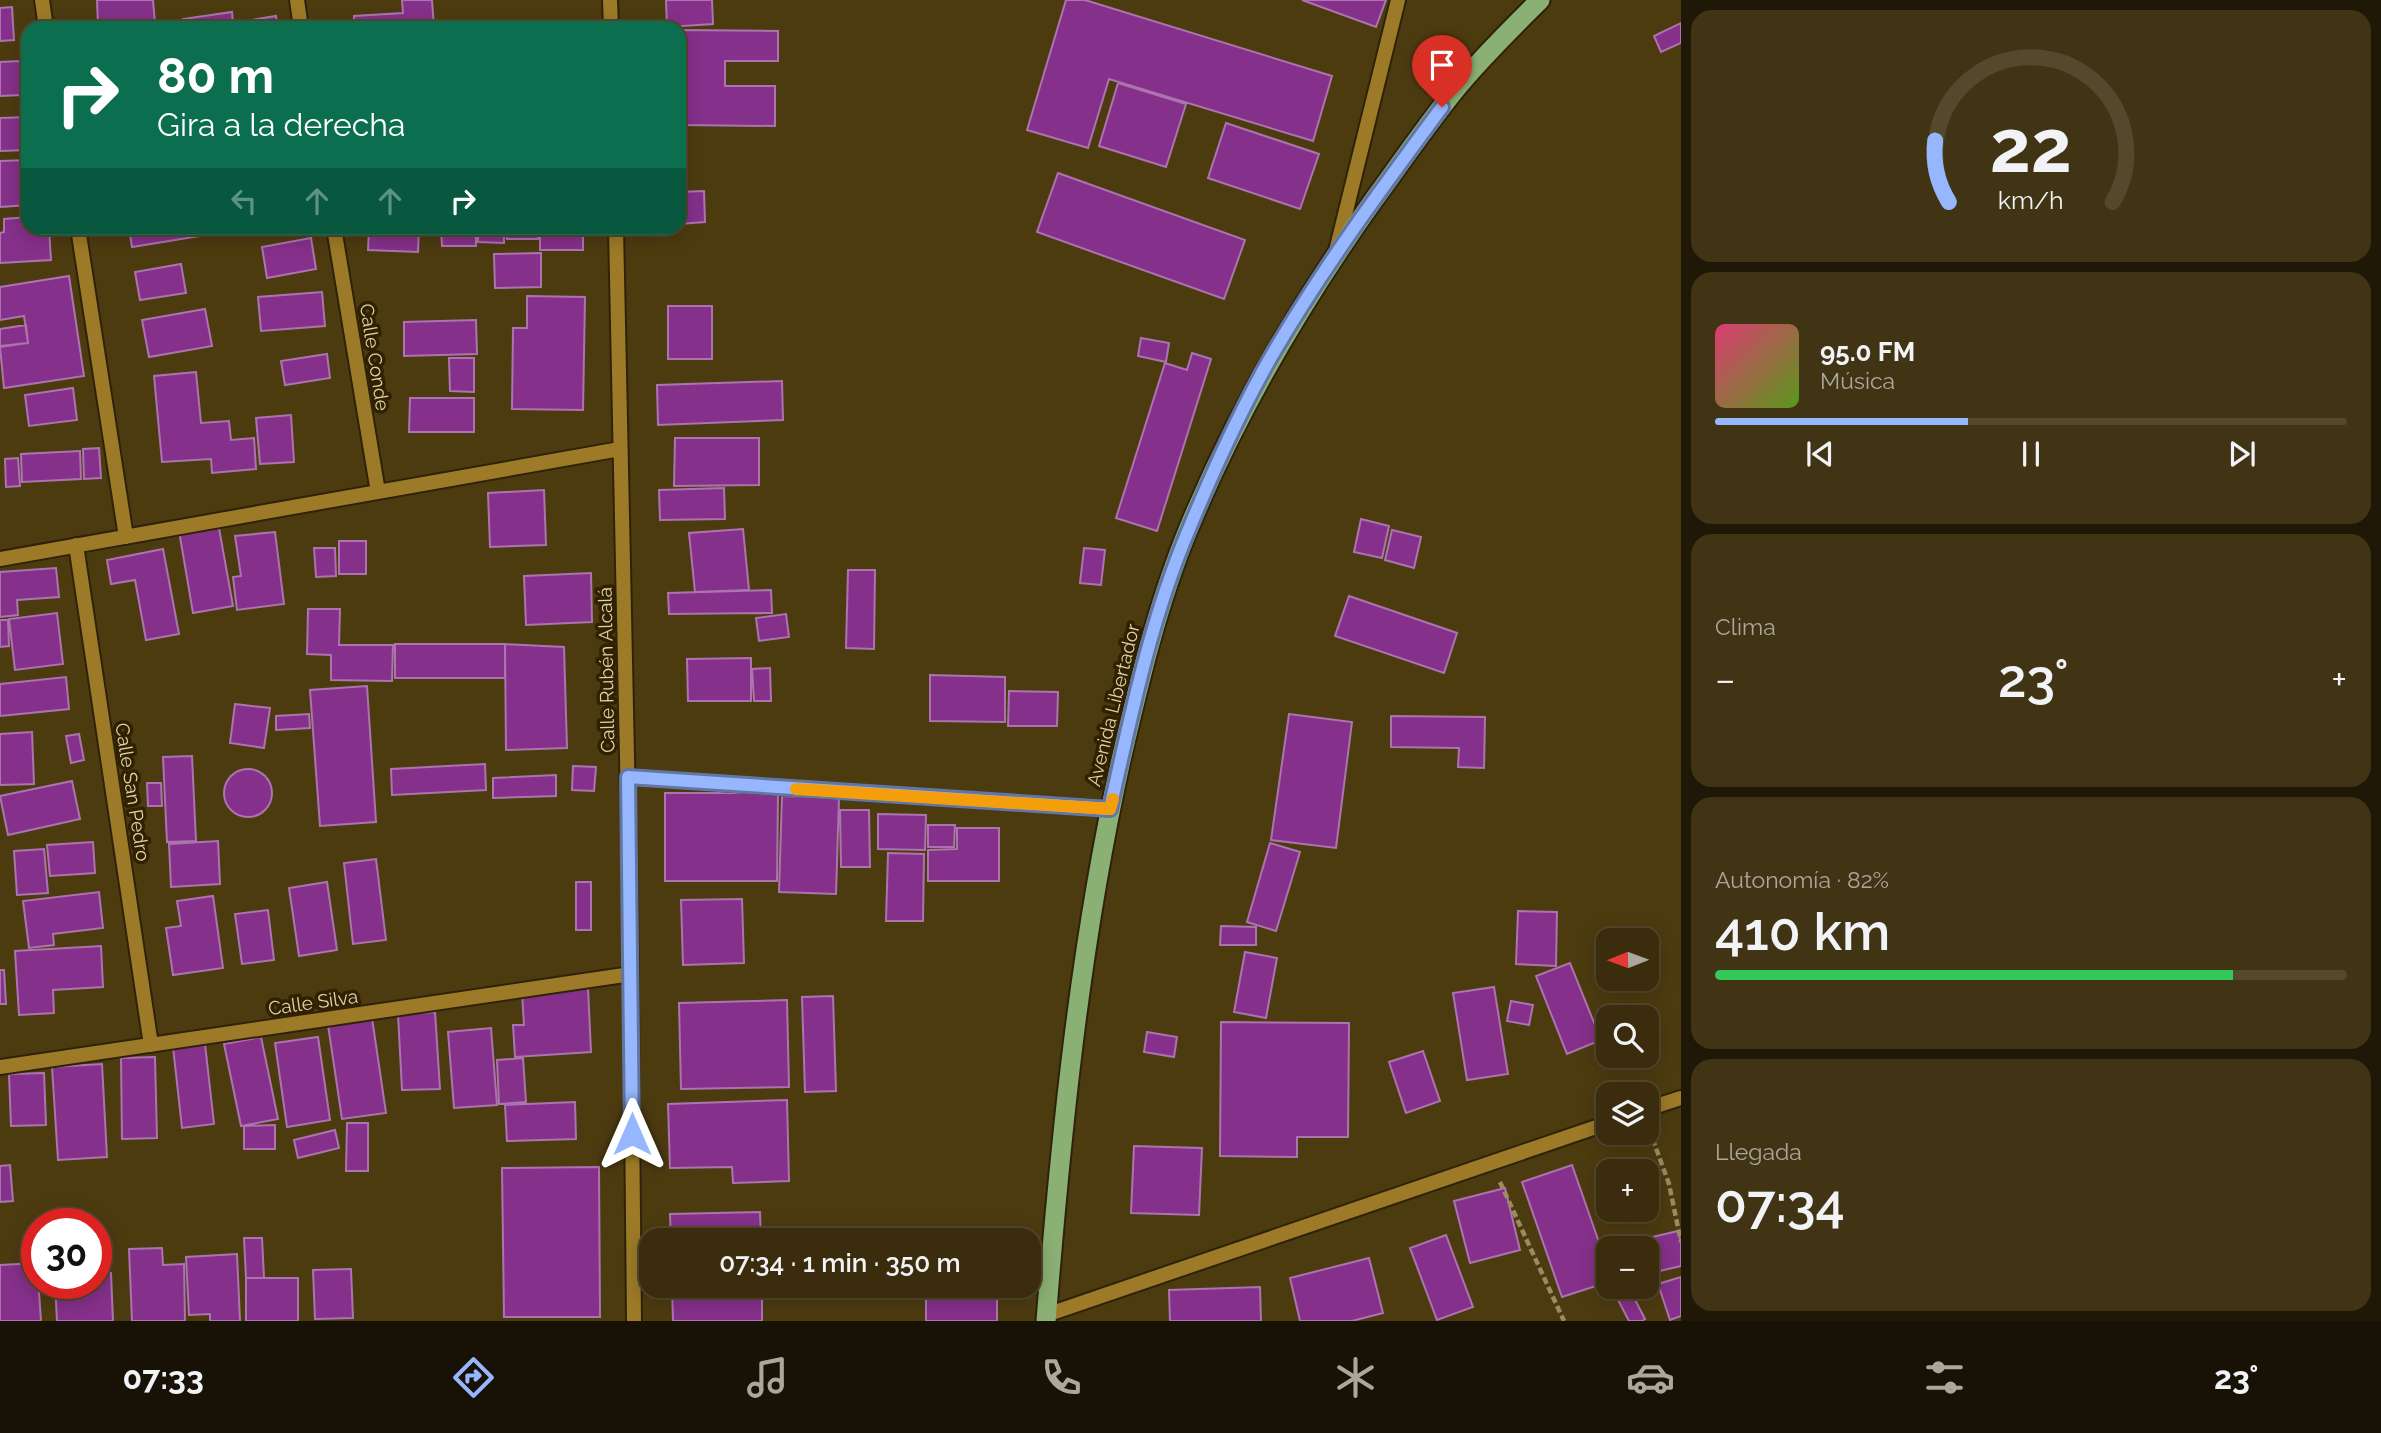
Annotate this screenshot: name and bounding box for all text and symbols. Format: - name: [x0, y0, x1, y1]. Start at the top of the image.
- pin: [1412, 35, 1472, 107]
- icon: arrive: [1423, 46, 1461, 84]
- text: 80 m: [157, 47, 274, 104]
- icon: right: [42, 49, 133, 140]
- text: 22: [1990, 104, 2072, 189]
- text: Gira a la derecha: [157, 106, 405, 143]
- icon: left: [225, 182, 263, 220]
- icon: ahead: [298, 182, 336, 220]
- icon: ahead: [371, 182, 409, 220]
- icon: right: [444, 182, 482, 220]
- text: km/h: [1998, 185, 2064, 215]
- street label: Calle Conde: [356, 302, 394, 412]
- text: 95.0 FM: [1820, 337, 1915, 367]
- text: Música: [1820, 367, 1895, 394]
- icon: previous: [1801, 435, 1839, 473]
- icon: pause: [2012, 435, 2050, 473]
- icon: next: [2223, 435, 2261, 473]
- street label: Calle Rubén Alcalá: [594, 587, 618, 753]
- text: Clima: [1715, 613, 1776, 640]
- street label: Avenida Libertador: [1082, 621, 1144, 789]
- text: 23°: [1998, 648, 2069, 709]
- text: −: [1715, 657, 1735, 702]
- text: +: [2331, 657, 2347, 702]
- street label: Calle San Pedro: [111, 721, 155, 863]
- text: Autonomía · 82%: [1715, 866, 1889, 893]
- text: 410 km: [1715, 901, 1890, 962]
- north arrow: [1596, 928, 1659, 990]
- map controls: [1596, 928, 1659, 1299]
- street label: Calle Silva: [267, 985, 359, 1019]
- button: search: [1596, 1005, 1659, 1068]
- button: layers: [1596, 1082, 1659, 1145]
- position arrow: [595, 1097, 669, 1171]
- text: Llegada: [1715, 1138, 1802, 1165]
- button: +: [1596, 1159, 1659, 1222]
- text: 07:34: [1715, 1173, 1845, 1234]
- speed limit sign: 30: [21, 1208, 112, 1299]
- button: −: [1596, 1236, 1659, 1299]
- text: 07:34 · 1 min · 350 m: [719, 1248, 961, 1278]
- icon: directions: [449, 1353, 498, 1402]
- icon: music: [743, 1353, 792, 1402]
- icon: phone: [1037, 1353, 1086, 1402]
- icon: climate: [1331, 1353, 1380, 1402]
- icon: car: [1626, 1353, 1675, 1402]
- icon: filters: [1920, 1353, 1969, 1402]
- text: 07:33: [123, 1359, 204, 1396]
- text: 23°: [2214, 1359, 2258, 1396]

